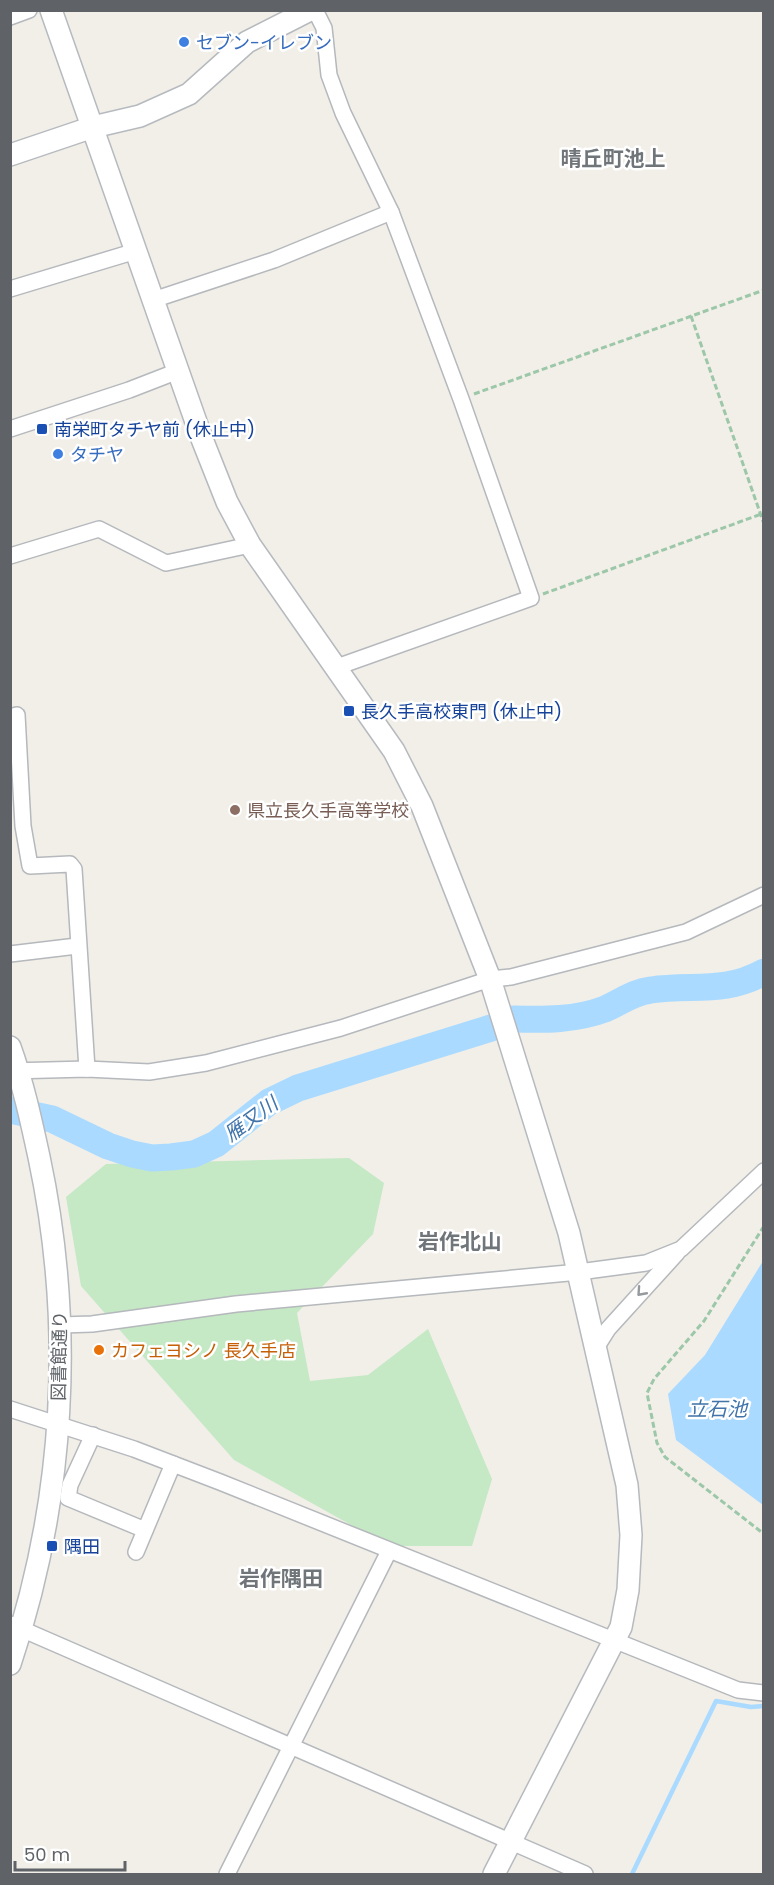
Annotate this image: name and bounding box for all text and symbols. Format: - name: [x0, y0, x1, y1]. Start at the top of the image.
- place label: セブン-イレブン: [196, 30, 332, 55]
- marker: セブン-イレブン: [177, 35, 191, 49]
- district label: 晴丘町池上: [561, 144, 666, 173]
- place label: 南栄町タチヤ前 (休止中): [54, 417, 255, 442]
- marker: 南栄町タチヤ前 (休止中): [35, 422, 49, 436]
- place label: タチヤ: [70, 442, 124, 467]
- marker: タチヤ: [51, 447, 65, 461]
- place label: 長久手高校東門 (休止中): [361, 699, 562, 724]
- marker: 長久手高校東門 (休止中): [342, 704, 356, 718]
- place label: 県立長久手高等学校: [247, 798, 409, 823]
- marker: 県立長久手高等学校: [228, 803, 242, 817]
- water label: 雁又川: [219, 1089, 285, 1148]
- district label: 岩作北山: [418, 1227, 502, 1256]
- one-way arrow: [637, 1285, 648, 1296]
- street label: 図書館通り: [46, 1311, 72, 1401]
- place label: カフェヨシノ 長久手店: [111, 1338, 296, 1363]
- marker: カフェヨシノ 長久手店: [92, 1343, 106, 1357]
- water label: 立石池: [687, 1395, 749, 1423]
- place label: 隅田: [64, 1534, 100, 1559]
- marker: 隅田: [45, 1539, 59, 1553]
- district label: 岩作隅田: [239, 1564, 323, 1593]
- scale bar: [15, 1834, 124, 1872]
- text: 50 m: [24, 1842, 70, 1867]

